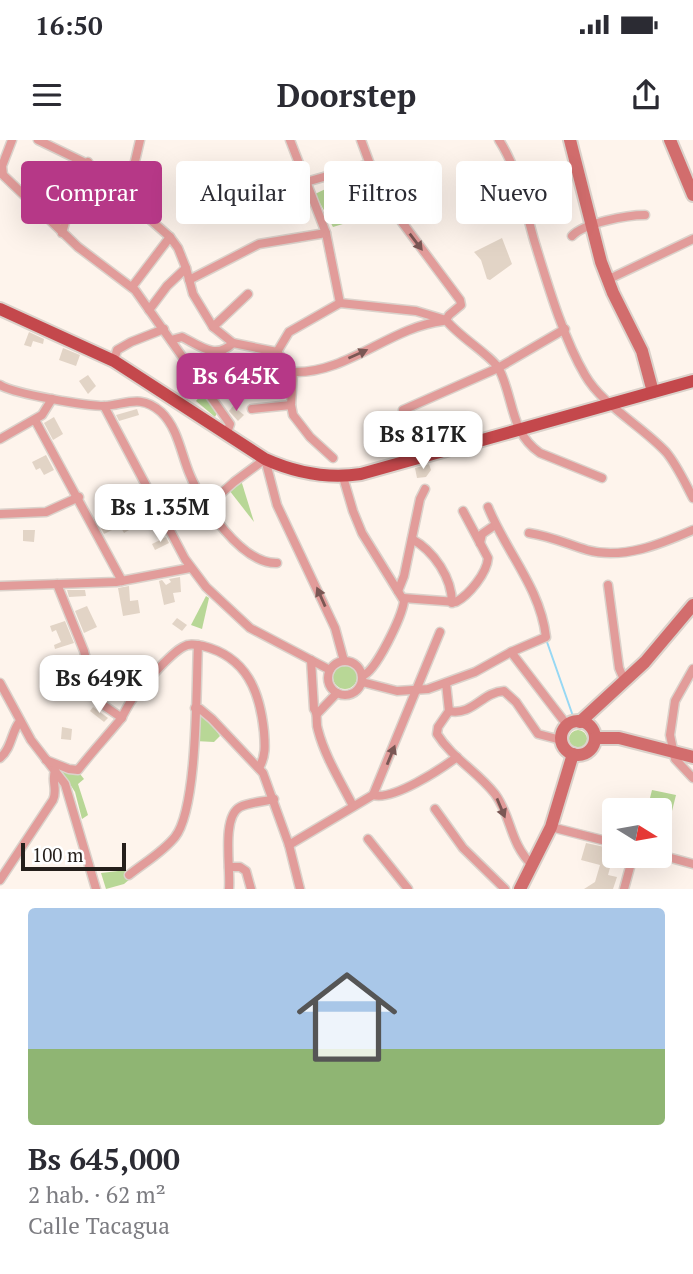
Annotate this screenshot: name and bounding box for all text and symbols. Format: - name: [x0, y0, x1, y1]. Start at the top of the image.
- text: 16:50: [35, 8, 103, 42]
- text: Doorstep: [277, 74, 416, 116]
- icon: menu: [28, 76, 66, 114]
- icon: share: [627, 76, 665, 114]
- chip: Comprar: [21, 161, 162, 224]
- chip: Alquilar: [176, 161, 310, 224]
- chip: Filtros: [324, 161, 442, 224]
- chip: Nuevo: [456, 161, 572, 224]
- one-way arrow: [409, 233, 423, 251]
- one-way arrow: [348, 348, 368, 360]
- pin: Bs 645K: [171, 354, 301, 413]
- text: Bs 645K: [193, 360, 279, 391]
- pin: Bs 817K: [358, 412, 488, 471]
- text: Bs 817K: [380, 418, 466, 449]
- pin: Bs 1.35M: [88, 484, 232, 544]
- text: Bs 1.35M: [111, 491, 209, 522]
- one-way arrow: [316, 587, 327, 608]
- pin: Bs 649K: [34, 656, 164, 715]
- text: Bs 649K: [56, 662, 142, 693]
- one-way arrow: [386, 744, 397, 765]
- one-way arrow: [495, 798, 507, 818]
- north arrow: [602, 798, 672, 868]
- map controls: [602, 798, 672, 868]
- scale bar: [21, 840, 126, 872]
- text: 100 m: [32, 842, 83, 867]
- icon: home: [284, 954, 410, 1080]
- text: Bs 645,000: [28, 1139, 180, 1179]
- text: 2 hab. · 62 m²: [28, 1179, 166, 1210]
- text: Calle Tacagua: [28, 1210, 170, 1241]

